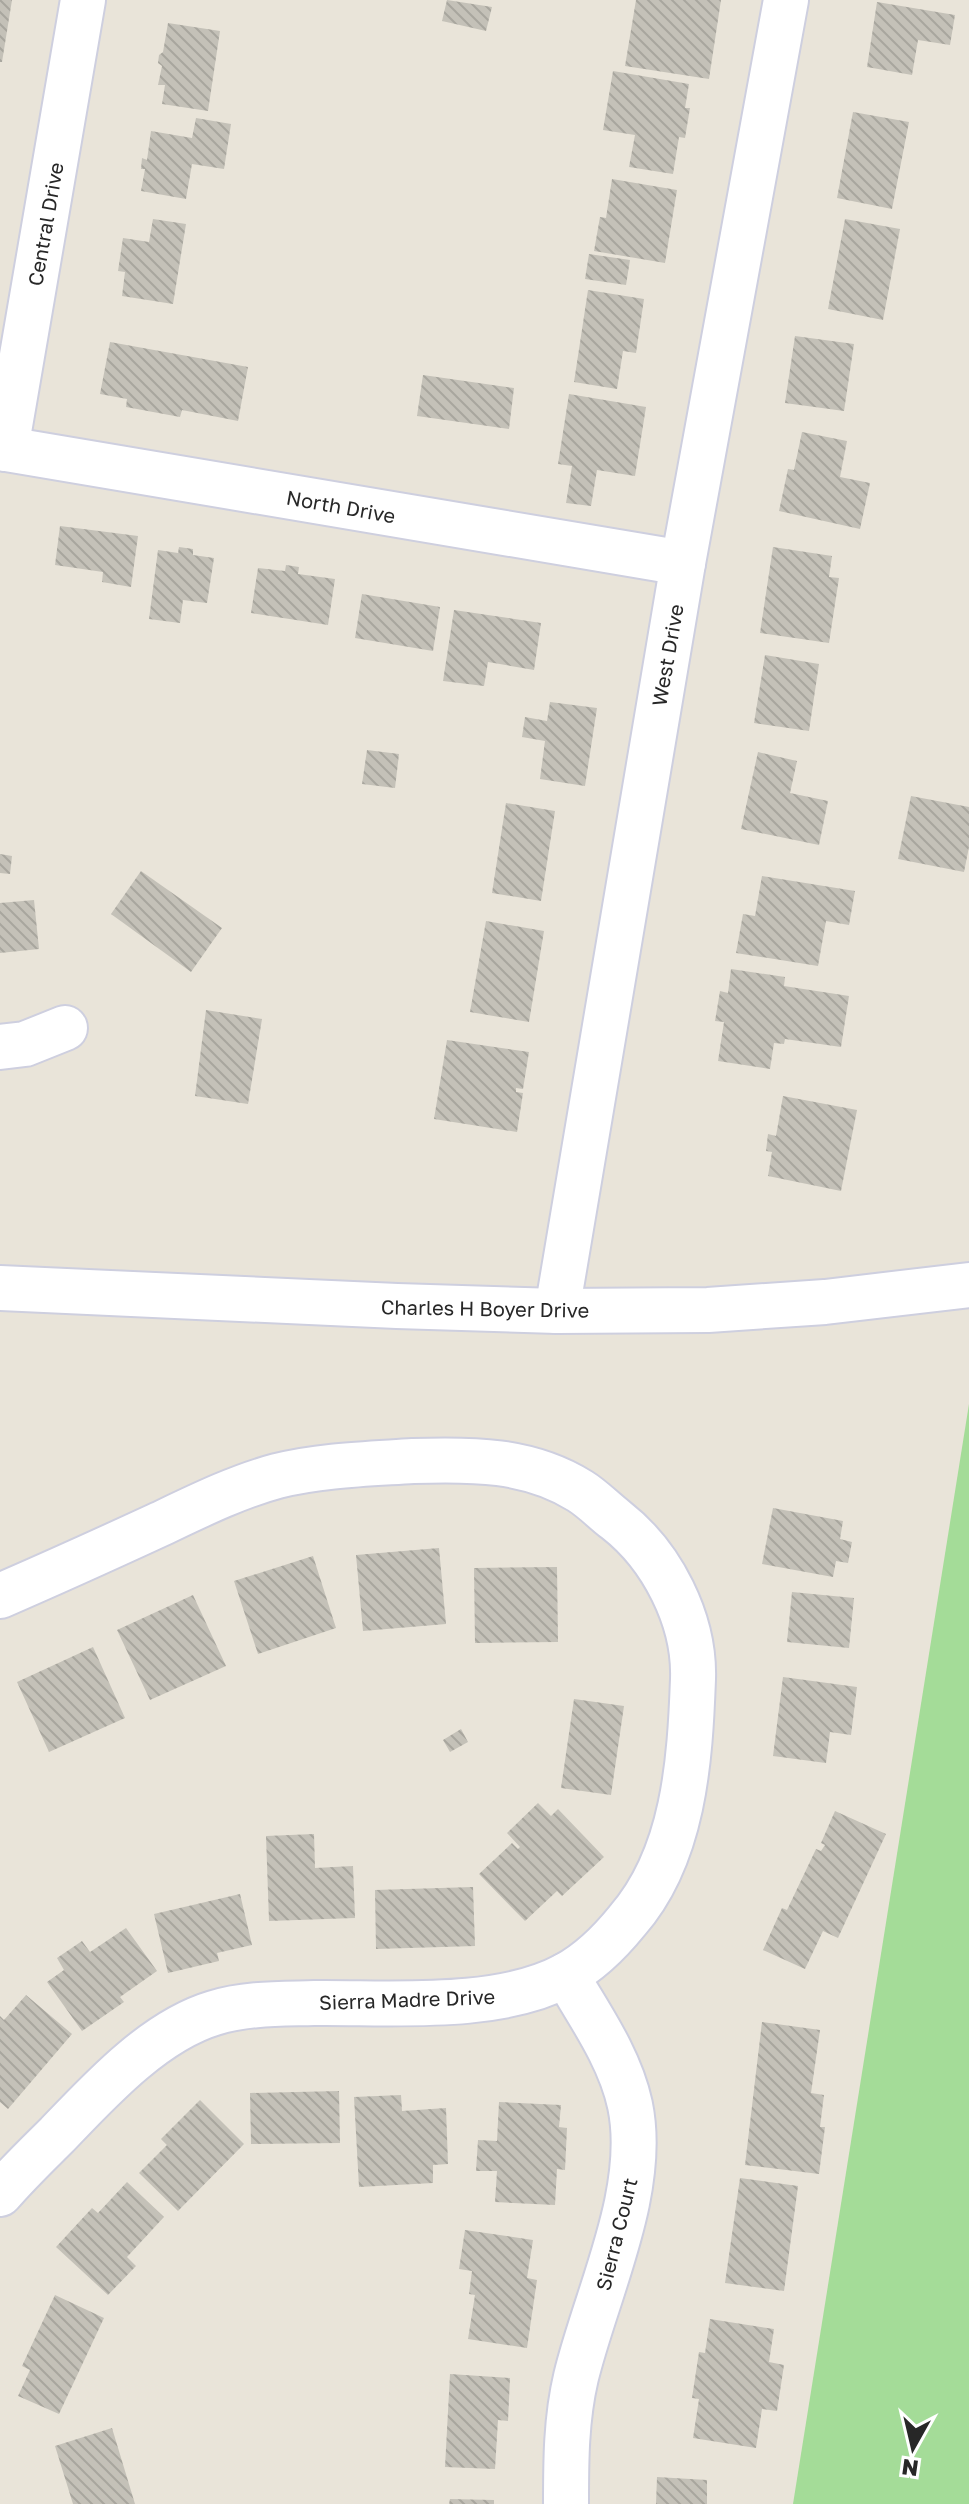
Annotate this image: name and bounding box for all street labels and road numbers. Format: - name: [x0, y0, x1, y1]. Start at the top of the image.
- street label: Central Drive: [22, 160, 68, 288]
- street label: North Drive: [285, 485, 397, 527]
- street label: West Drive: [646, 602, 688, 708]
- street label: Charles H Boyer Drive: [381, 1294, 589, 1322]
- street label: Sierra Madre Drive: [319, 1984, 495, 2014]
- street label: Sierra Court: [590, 2175, 642, 2293]

